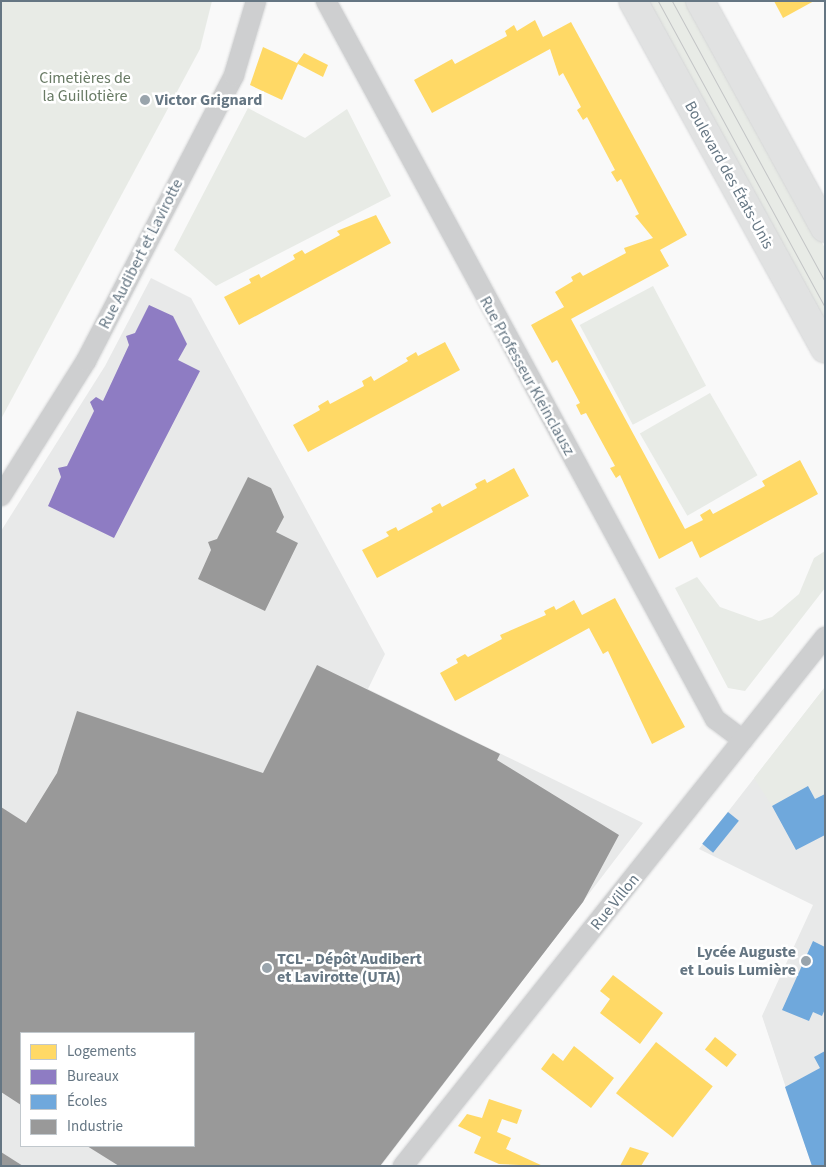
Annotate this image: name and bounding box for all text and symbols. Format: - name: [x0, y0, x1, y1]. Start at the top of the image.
- park label: Cimetières de la Guillotière: [39, 68, 131, 106]
- place label: Victor Grignard: [155, 90, 262, 110]
- marker: Victor Grignard: [139, 94, 151, 106]
- street label: Boulevard des États-Unis: [680, 98, 778, 252]
- street label: Rue Audibert et Lavirotte: [95, 176, 187, 332]
- street label: Rue Professeur Kleinclausz: [475, 293, 579, 459]
- street label: Rue Villon: [587, 870, 643, 934]
- place label: Lycée Auguste et Louis Lumière: [680, 942, 796, 980]
- place label: TCL - Dépôt Audibert et Lavirotte (UTA): [277, 949, 422, 987]
- marker: Lycée Auguste et Louis Lumière: [800, 955, 812, 967]
- marker: TCL - Dépôt Audibert et Lavirotte (UTA): [261, 962, 273, 974]
- legend: [20, 1032, 195, 1147]
- text: Logements: [67, 1041, 136, 1062]
- text: Bureaux: [67, 1066, 119, 1087]
- text: Écoles: [67, 1091, 107, 1112]
- text: Industrie: [67, 1116, 123, 1137]

